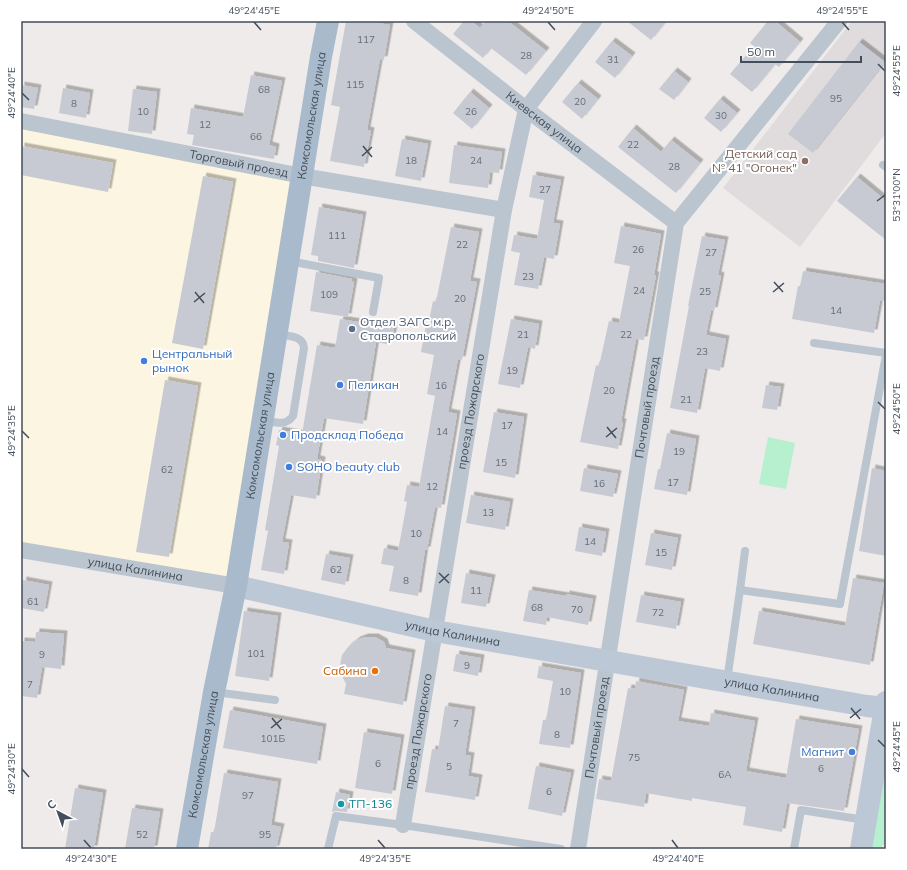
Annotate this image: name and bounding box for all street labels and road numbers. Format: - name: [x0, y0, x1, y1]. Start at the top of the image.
- street label: Комсомольская улица: [293, 50, 329, 180]
- street label: Киевская улица: [503, 88, 586, 156]
- street label: Торговый проезд: [188, 146, 290, 180]
- street label: проезд Пожарского: [454, 352, 487, 470]
- street label: Почтовый проезд: [631, 355, 662, 459]
- street label: Комсомольская улица: [242, 370, 277, 500]
- street label: улица Калинина: [87, 553, 184, 584]
- street label: улица Калинина: [404, 617, 502, 649]
- street label: проезд Пожарского: [401, 672, 435, 790]
- street label: улица Калинина: [723, 673, 821, 705]
- street label: Почтовый проезд: [581, 675, 612, 779]
- street label: Комсомольская улица: [184, 689, 221, 819]

